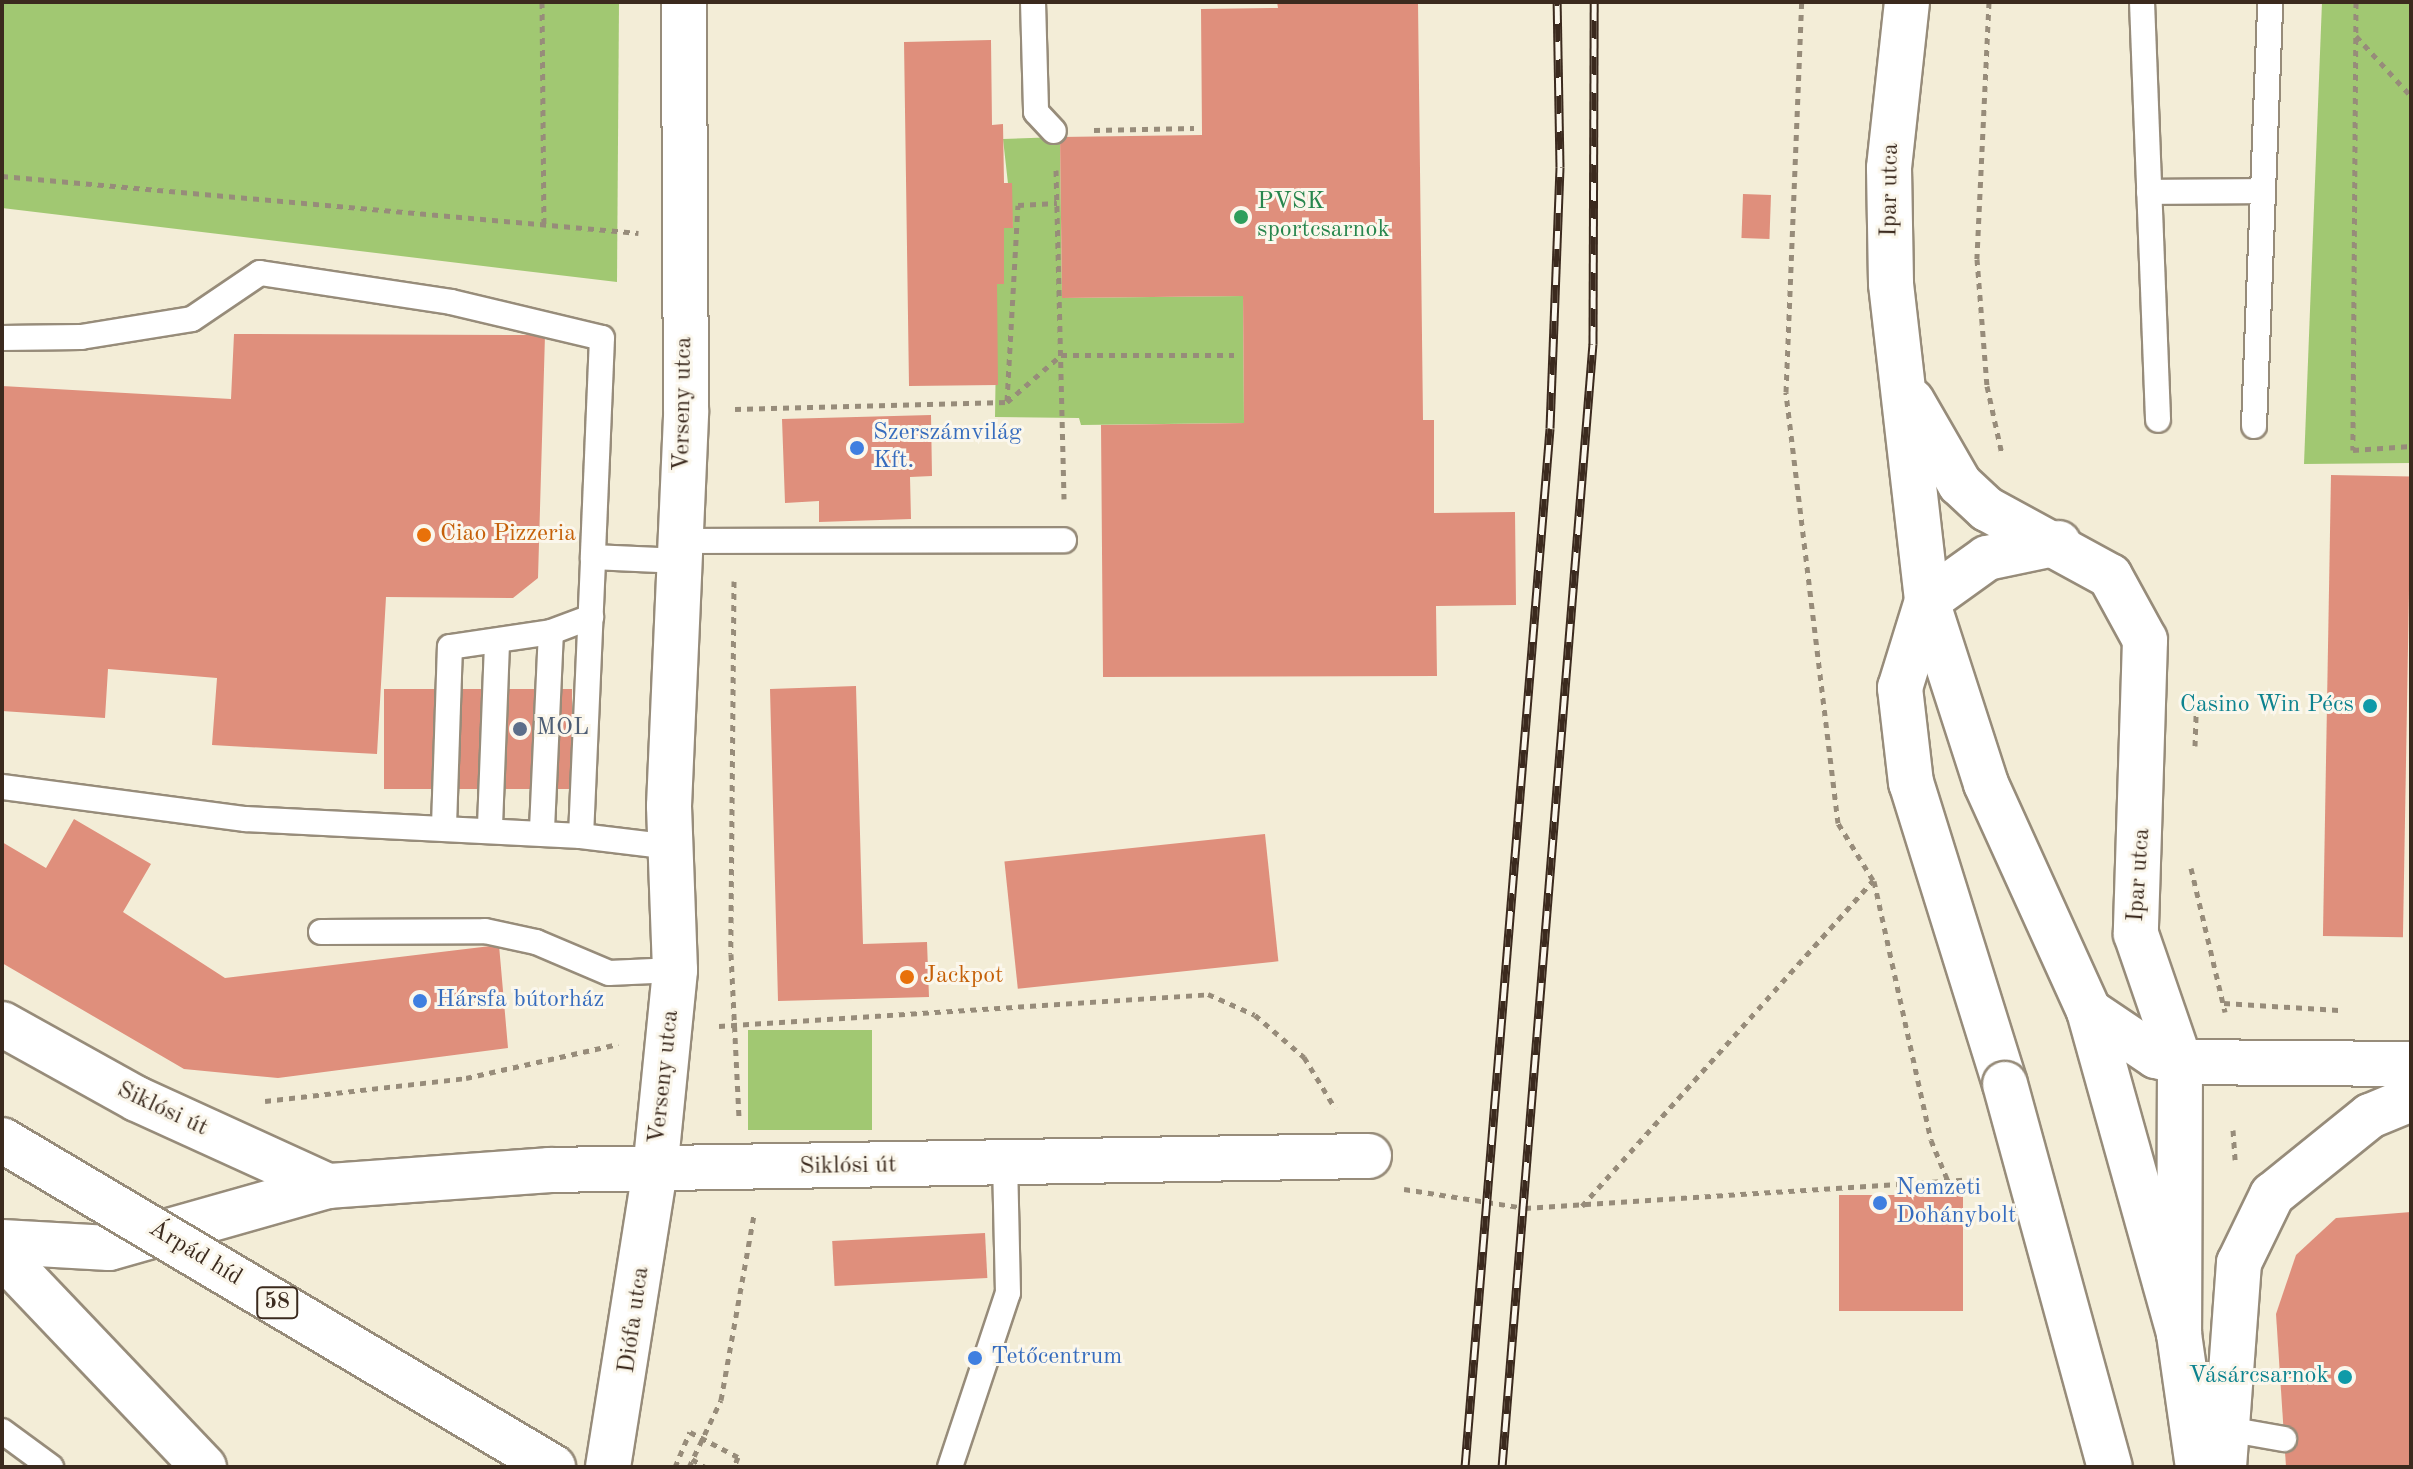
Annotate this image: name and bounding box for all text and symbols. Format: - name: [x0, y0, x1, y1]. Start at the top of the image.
- street label: Ipar utca: [1876, 143, 1906, 237]
- place label: PVSK sportcsarnok: [1257, 189, 1390, 245]
- marker: PVSK sportcsarnok: [1232, 208, 1250, 226]
- street label: Verseny utca: [668, 337, 700, 471]
- place label: Szerszámvilág Kft.: [873, 420, 1022, 476]
- marker: Szerszámvilág Kft.: [848, 439, 866, 457]
- place label: Ciao Pizzeria: [440, 521, 576, 549]
- marker: Ciao Pizzeria: [415, 526, 433, 544]
- place label: Casino Win Pécs: [2180, 692, 2354, 720]
- marker: Casino Win Pécs: [2361, 697, 2379, 715]
- place label: MOL: [536, 715, 589, 743]
- marker: MOL: [511, 720, 529, 738]
- street label: Ipar utca: [2122, 827, 2158, 923]
- place label: Jackpot: [923, 963, 1003, 991]
- marker: Jackpot: [898, 968, 916, 986]
- place label: Hársfa bútorház: [436, 987, 604, 1015]
- marker: Hársfa bútorház: [411, 992, 429, 1010]
- street label: Verseny utca: [644, 1009, 686, 1145]
- street label: Siklósi út: [112, 1076, 212, 1144]
- street label: Siklósi út: [799, 1152, 897, 1182]
- place label: Nemzeti Dohánybolt: [1896, 1175, 2016, 1231]
- marker: Nemzeti Dohánybolt: [1871, 1194, 1889, 1212]
- street label: Árpád híd: [143, 1215, 247, 1293]
- street label: Diófa utca: [613, 1265, 657, 1375]
- road number: 58: [255, 1285, 299, 1321]
- place label: Tetőcentrum: [991, 1344, 1122, 1372]
- marker: Tetőcentrum: [966, 1349, 984, 1367]
- place label: Vásárcsarnok: [2189, 1363, 2329, 1391]
- marker: Vásárcsarnok: [2336, 1368, 2354, 1386]

